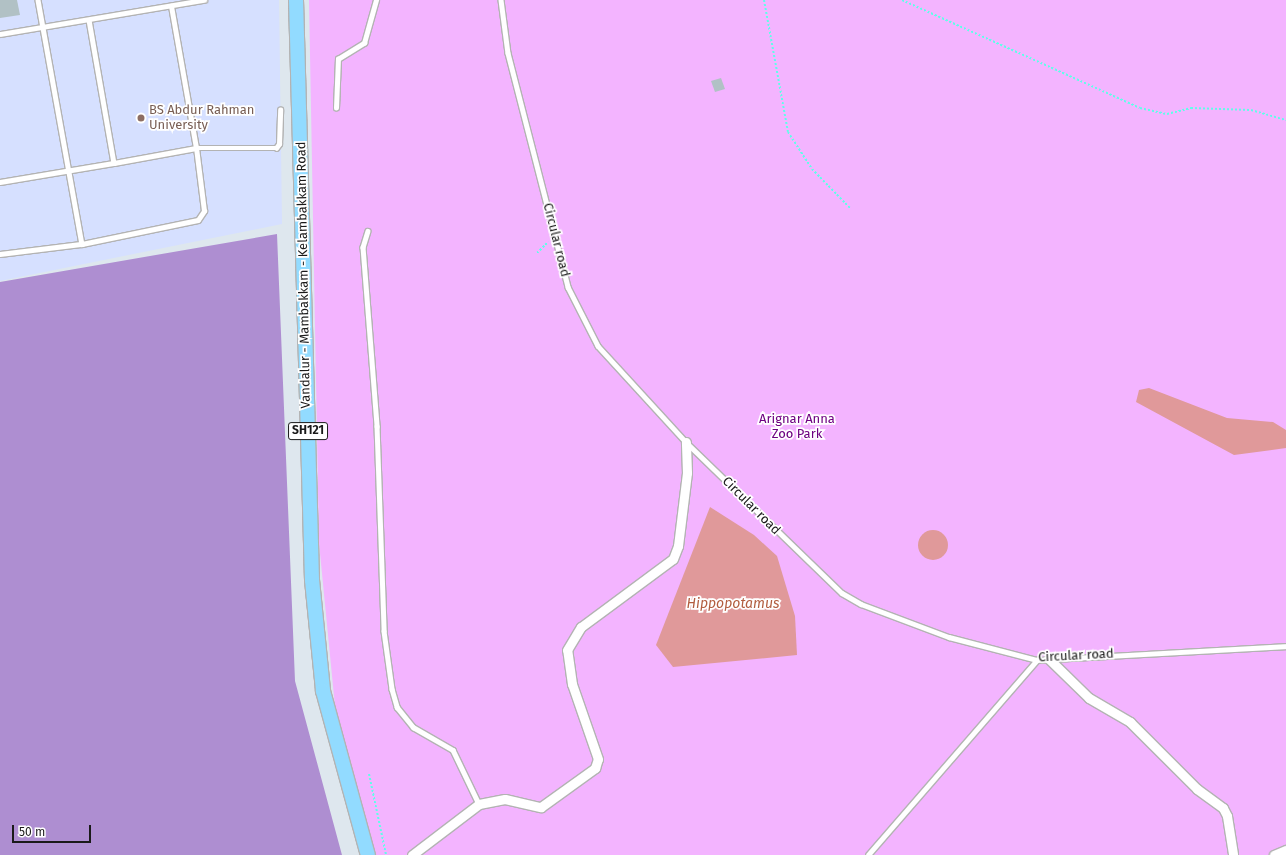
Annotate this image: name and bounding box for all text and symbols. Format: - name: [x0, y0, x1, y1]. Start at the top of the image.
- place label: BS Abdur Rahman University: [149, 103, 254, 134]
- marker: BS Abdur Rahman University: [136, 113, 146, 123]
- street label: Vandalur - Mambakkam - Kelambakkam Road: [294, 141, 314, 409]
- street label: Circular road: [539, 202, 573, 278]
- park label: Arignar Anna Zoo Park: [759, 412, 835, 443]
- road number: SH121: [288, 421, 328, 441]
- street label: Circular road: [719, 474, 783, 538]
- water label: Hippopotamus: [687, 596, 779, 612]
- street label: Circular road: [1038, 646, 1114, 666]
- scale bar: [14, 817, 93, 843]
- text: 50 m: [19, 825, 45, 839]

